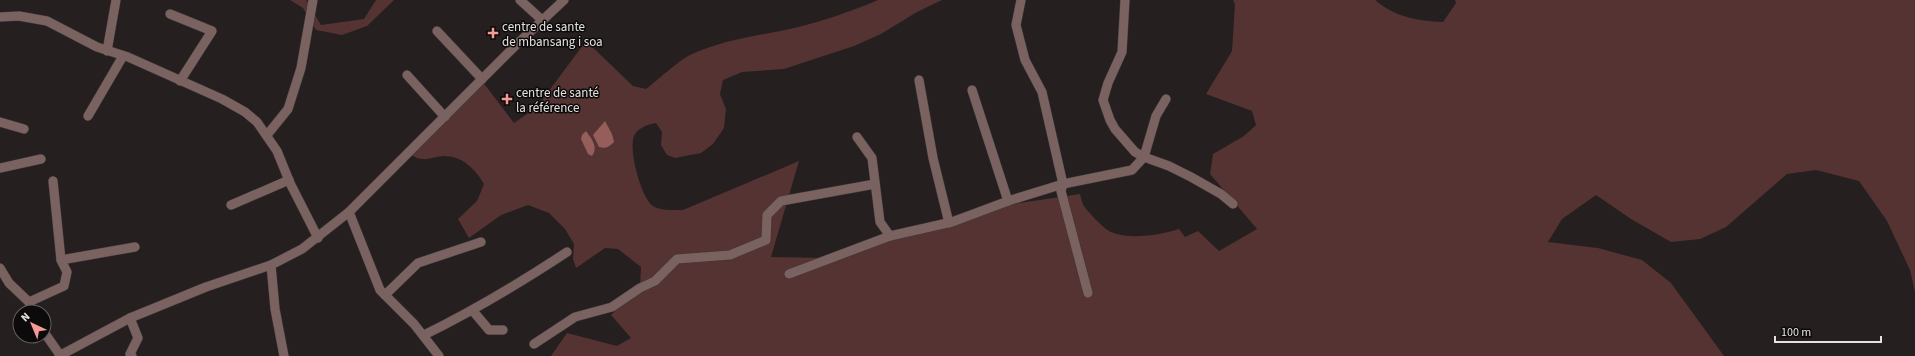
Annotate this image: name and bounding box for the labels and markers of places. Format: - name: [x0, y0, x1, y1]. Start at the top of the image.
- place label: centre de sante de mbansang i soa: [502, 18, 603, 51]
- marker: centre de sante de mbansang i soa: [487, 27, 499, 39]
- place label: centre de santé la référence: [516, 84, 599, 117]
- marker: centre de santé la référence: [501, 93, 513, 105]

